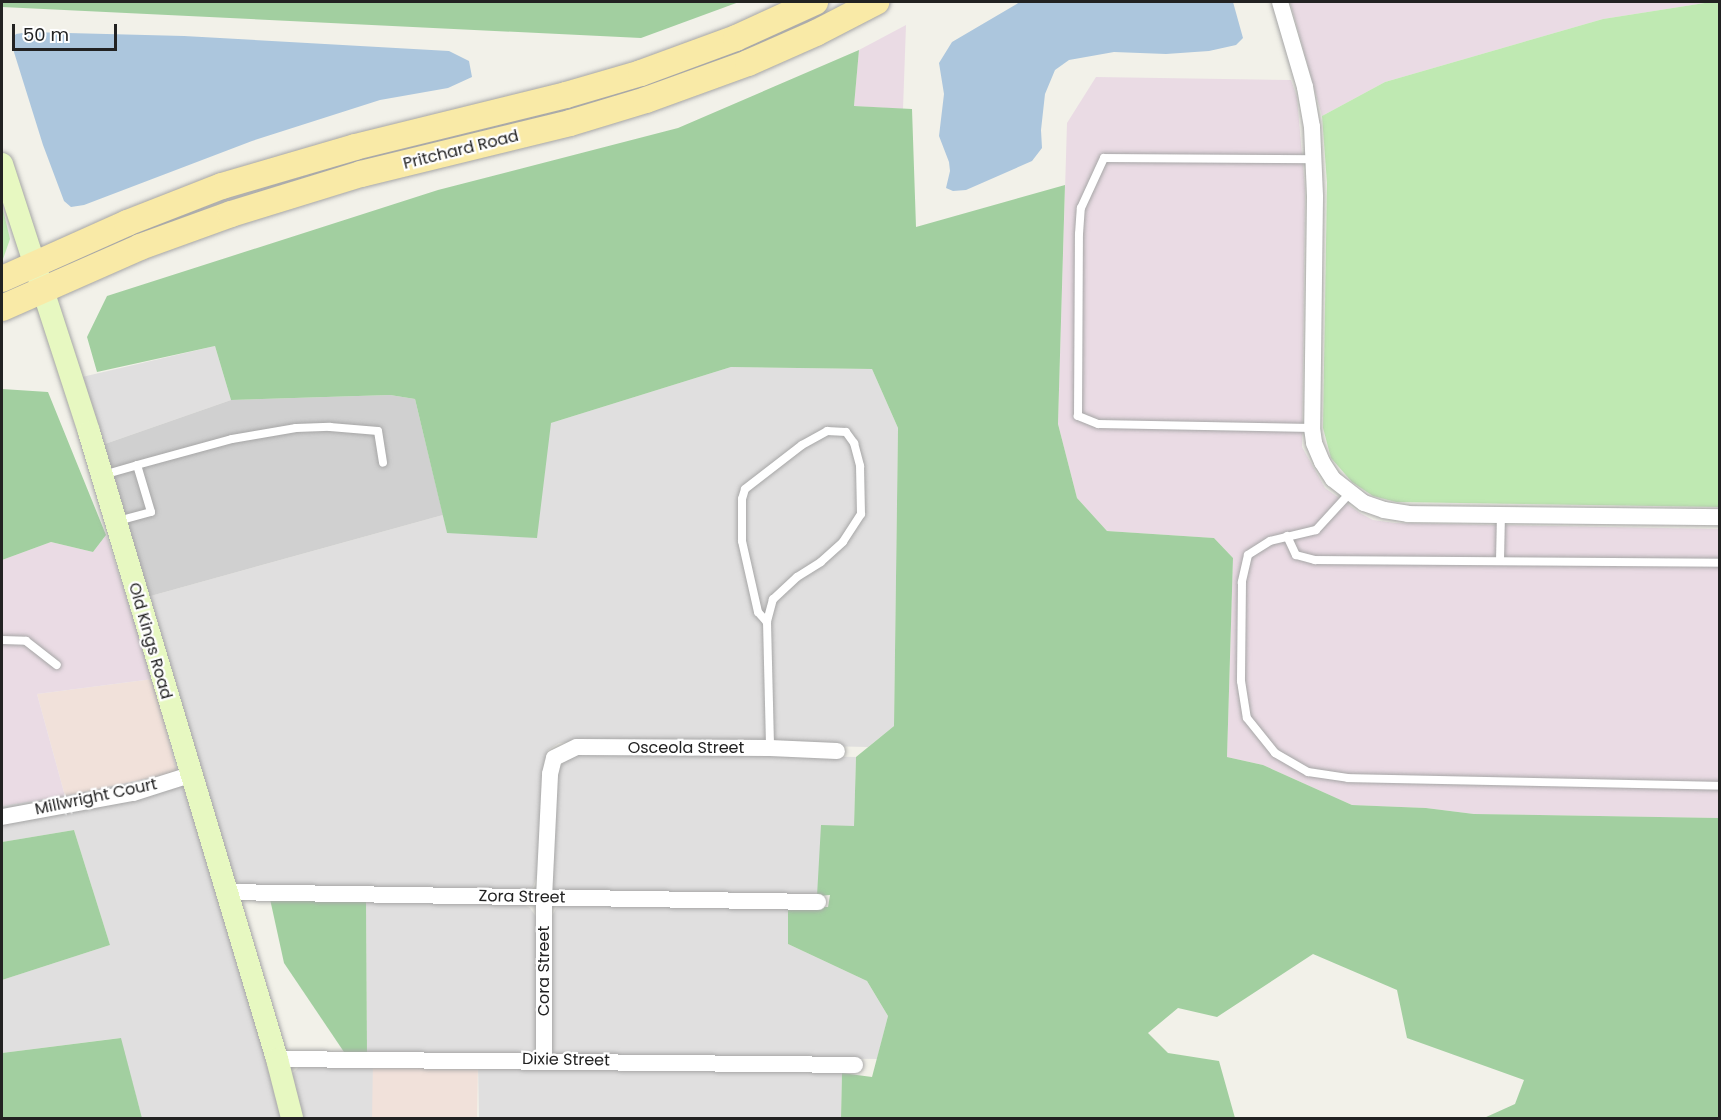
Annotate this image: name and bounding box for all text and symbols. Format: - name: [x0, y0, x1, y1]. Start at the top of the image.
- scale bar: [15, 12, 120, 50]
- text: 50 m: [23, 22, 69, 47]
- street label: Pritchard Road: [401, 126, 521, 174]
- street label: Old Kings Road: [124, 580, 176, 702]
- street label: Osceola Street: [628, 738, 744, 758]
- street label: Millwright Court: [33, 775, 159, 819]
- street label: Zora Street: [478, 887, 566, 907]
- street label: Cora Street: [534, 926, 554, 1016]
- street label: Dixie Street: [522, 1050, 610, 1070]

